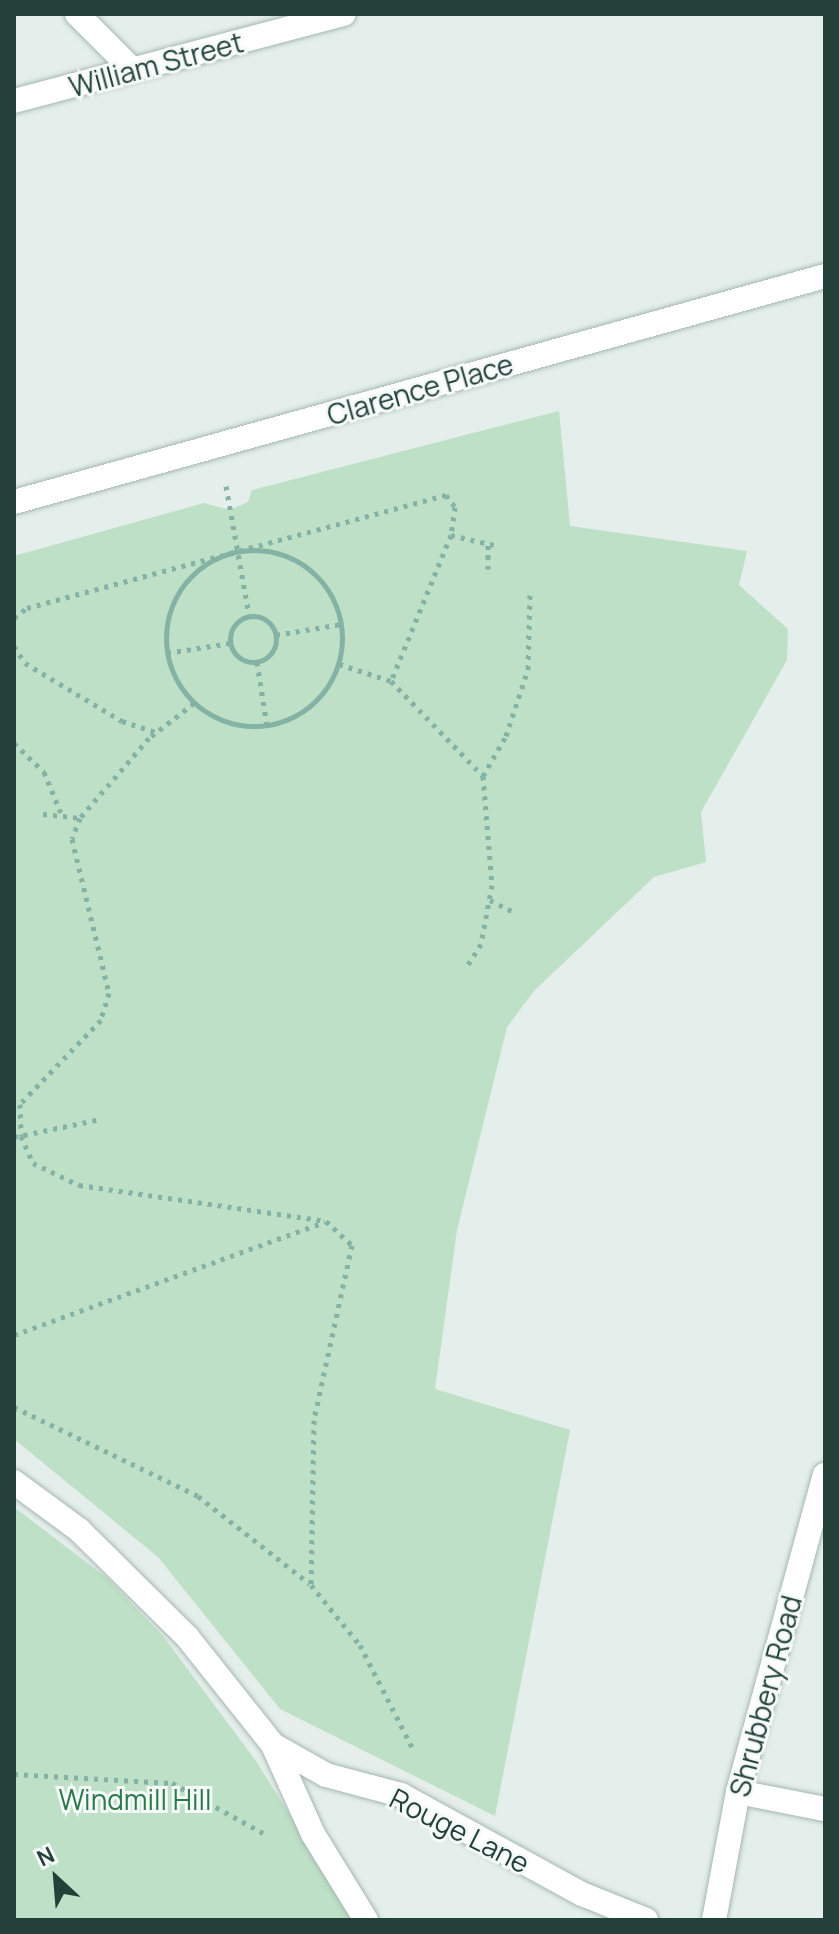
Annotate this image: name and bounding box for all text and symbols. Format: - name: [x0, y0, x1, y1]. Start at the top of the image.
- street label: William Street: [65, 25, 247, 103]
- street label: Clarence Place: [323, 346, 517, 432]
- street label: Shrubbery Road: [722, 1592, 808, 1800]
- street label: Rouge Lane: [385, 1780, 535, 1880]
- park label: Windmill Hill: [58, 1782, 212, 1816]
- north arrow: [16, 1838, 96, 1918]
- text: N: [32, 1839, 59, 1873]

